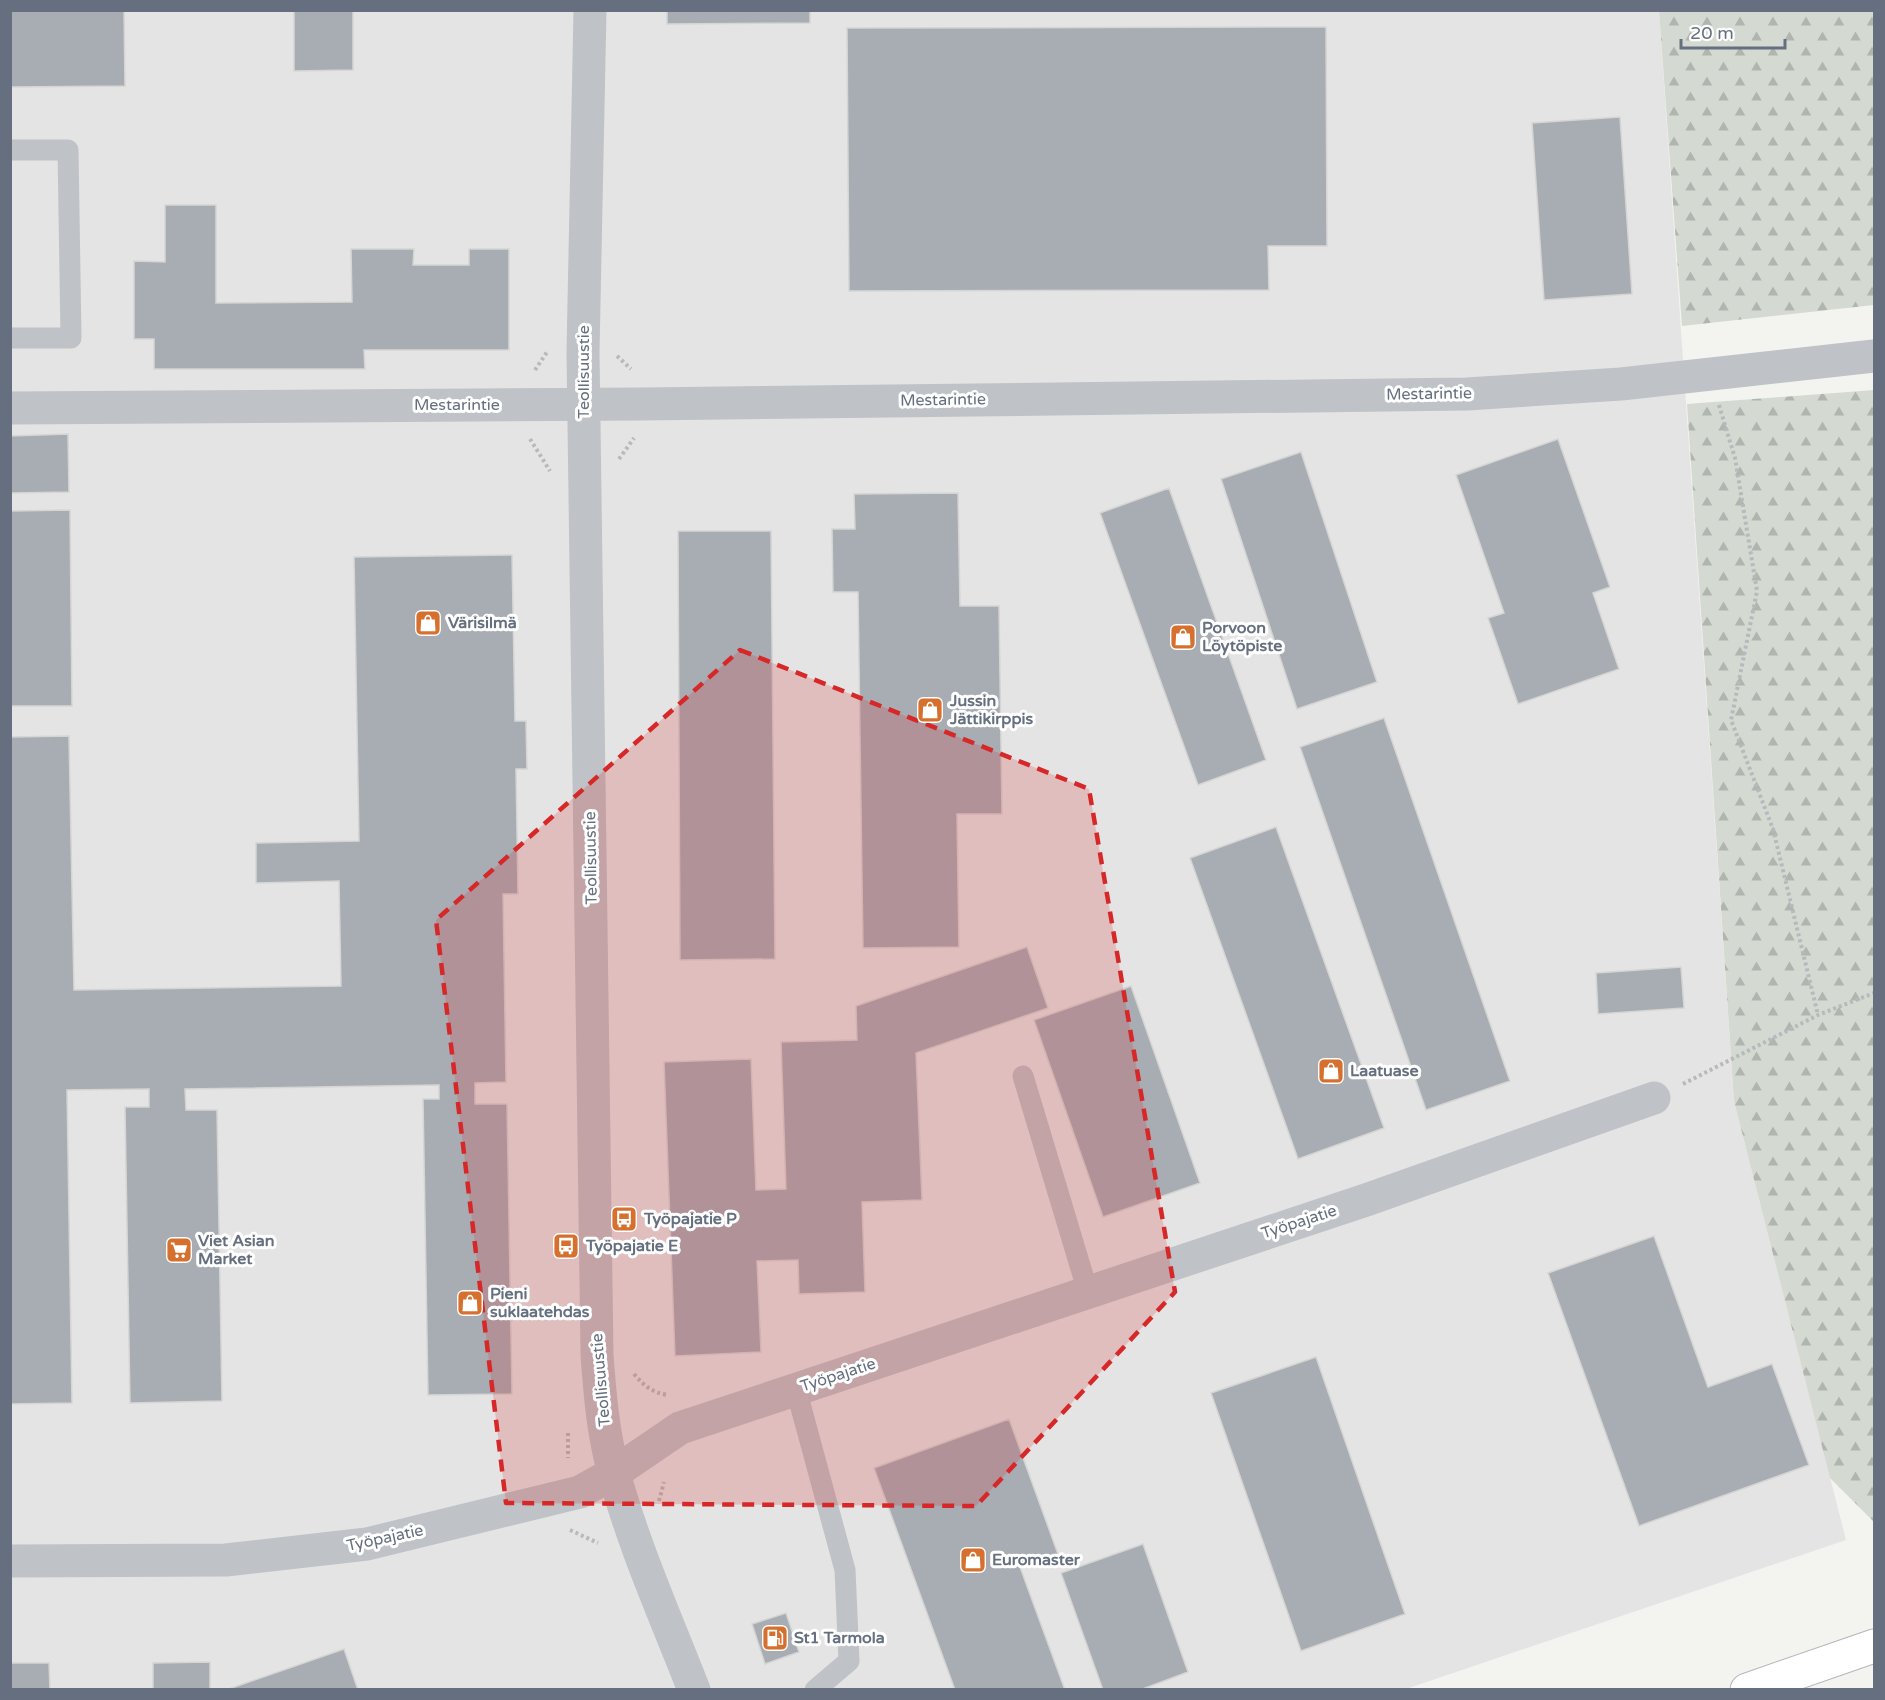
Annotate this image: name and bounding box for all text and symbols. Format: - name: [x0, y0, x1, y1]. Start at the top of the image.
- scale bar: [1681, 12, 1784, 50]
- text: 20 m: [1690, 22, 1734, 44]
- street label: Teollisuustie: [574, 325, 594, 419]
- street label: Mestarintie: [1386, 383, 1472, 405]
- street label: Mestarintie: [900, 389, 986, 411]
- street label: Mestarintie: [414, 395, 500, 415]
- shop icon: Värisilmä: [413, 608, 443, 638]
- place label: Värisilmä: [448, 613, 517, 633]
- place label: Porvoon Löytöpiste: [1202, 618, 1282, 656]
- shop icon: Porvoon Löytöpiste: [1168, 622, 1198, 652]
- place label: Jussin Jättikirppis: [949, 691, 1033, 729]
- shop icon: Jussin Jättikirppis: [915, 695, 945, 725]
- street label: Teollisuustie: [580, 811, 602, 905]
- shop icon: Laatuase: [1316, 1056, 1346, 1086]
- place label: Laatuase: [1350, 1061, 1419, 1081]
- street label: Työpajatie: [1259, 1200, 1339, 1244]
- bus stop icon: Työpajatie P: [609, 1204, 639, 1234]
- place label: Työpajatie P: [643, 1209, 737, 1229]
- place label: Viet Asian Market: [198, 1231, 275, 1269]
- bus stop icon: Työpajatie E: [551, 1231, 581, 1261]
- supermarket icon: Viet Asian Market: [164, 1235, 194, 1265]
- place label: Työpajatie E: [585, 1236, 678, 1256]
- place label: Pieni suklaatehdas: [490, 1284, 590, 1322]
- shop icon: Pieni suklaatehdas: [455, 1288, 485, 1318]
- street label: Teollisuustie: [587, 1333, 615, 1427]
- street label: Työpajatie: [798, 1353, 878, 1397]
- street label: Työpajatie: [345, 1520, 425, 1556]
- shop icon: Euromaster: [958, 1545, 988, 1575]
- place label: Euromaster: [992, 1550, 1081, 1570]
- fuel station icon: St1 Tarmola: [760, 1623, 790, 1653]
- place label: St1 Tarmola: [794, 1628, 885, 1648]

